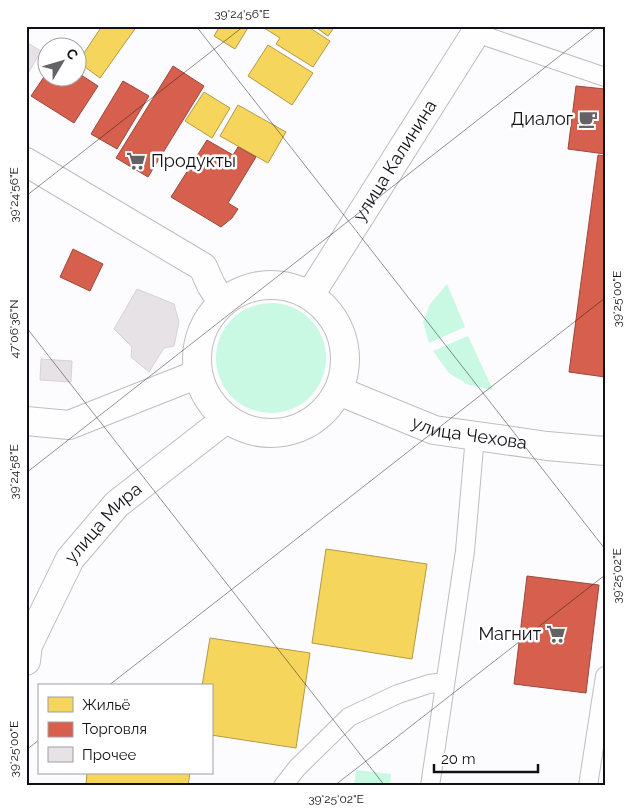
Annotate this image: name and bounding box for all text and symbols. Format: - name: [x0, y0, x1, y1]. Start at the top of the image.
- text: 39°24'56"E: [214, 7, 270, 21]
- north arrow: [38, 38, 88, 88]
- text: С: [63, 45, 82, 63]
- street label: улица Калинина: [348, 96, 441, 225]
- place label: Диалог: [511, 108, 573, 129]
- cafe icon: Диалог: [577, 108, 599, 130]
- supermarket icon: Продукты: [125, 150, 147, 172]
- place label: Продукты: [151, 150, 236, 171]
- text: 39°24'56"E: [7, 167, 21, 223]
- text: 39°25'00"E: [610, 271, 624, 327]
- text: 47°06'36"N: [7, 299, 21, 359]
- street label: улица Чехова: [409, 411, 528, 453]
- text: 39°24'58"E: [7, 444, 21, 500]
- street label: улица Мира: [60, 478, 145, 567]
- text: 39°25'02"E: [610, 548, 624, 604]
- place label: Магнит: [478, 623, 541, 644]
- supermarket icon: Магнит: [545, 623, 567, 645]
- legend: [38, 684, 212, 774]
- text: Жильё: [82, 696, 131, 714]
- text: Торговля: [82, 720, 147, 738]
- text: 39°25'00"E: [7, 721, 21, 777]
- scale bar: [434, 742, 537, 774]
- text: Прочее: [82, 746, 136, 764]
- text: 20 m: [441, 750, 476, 768]
- text: 39°25'02"E: [308, 792, 364, 806]

